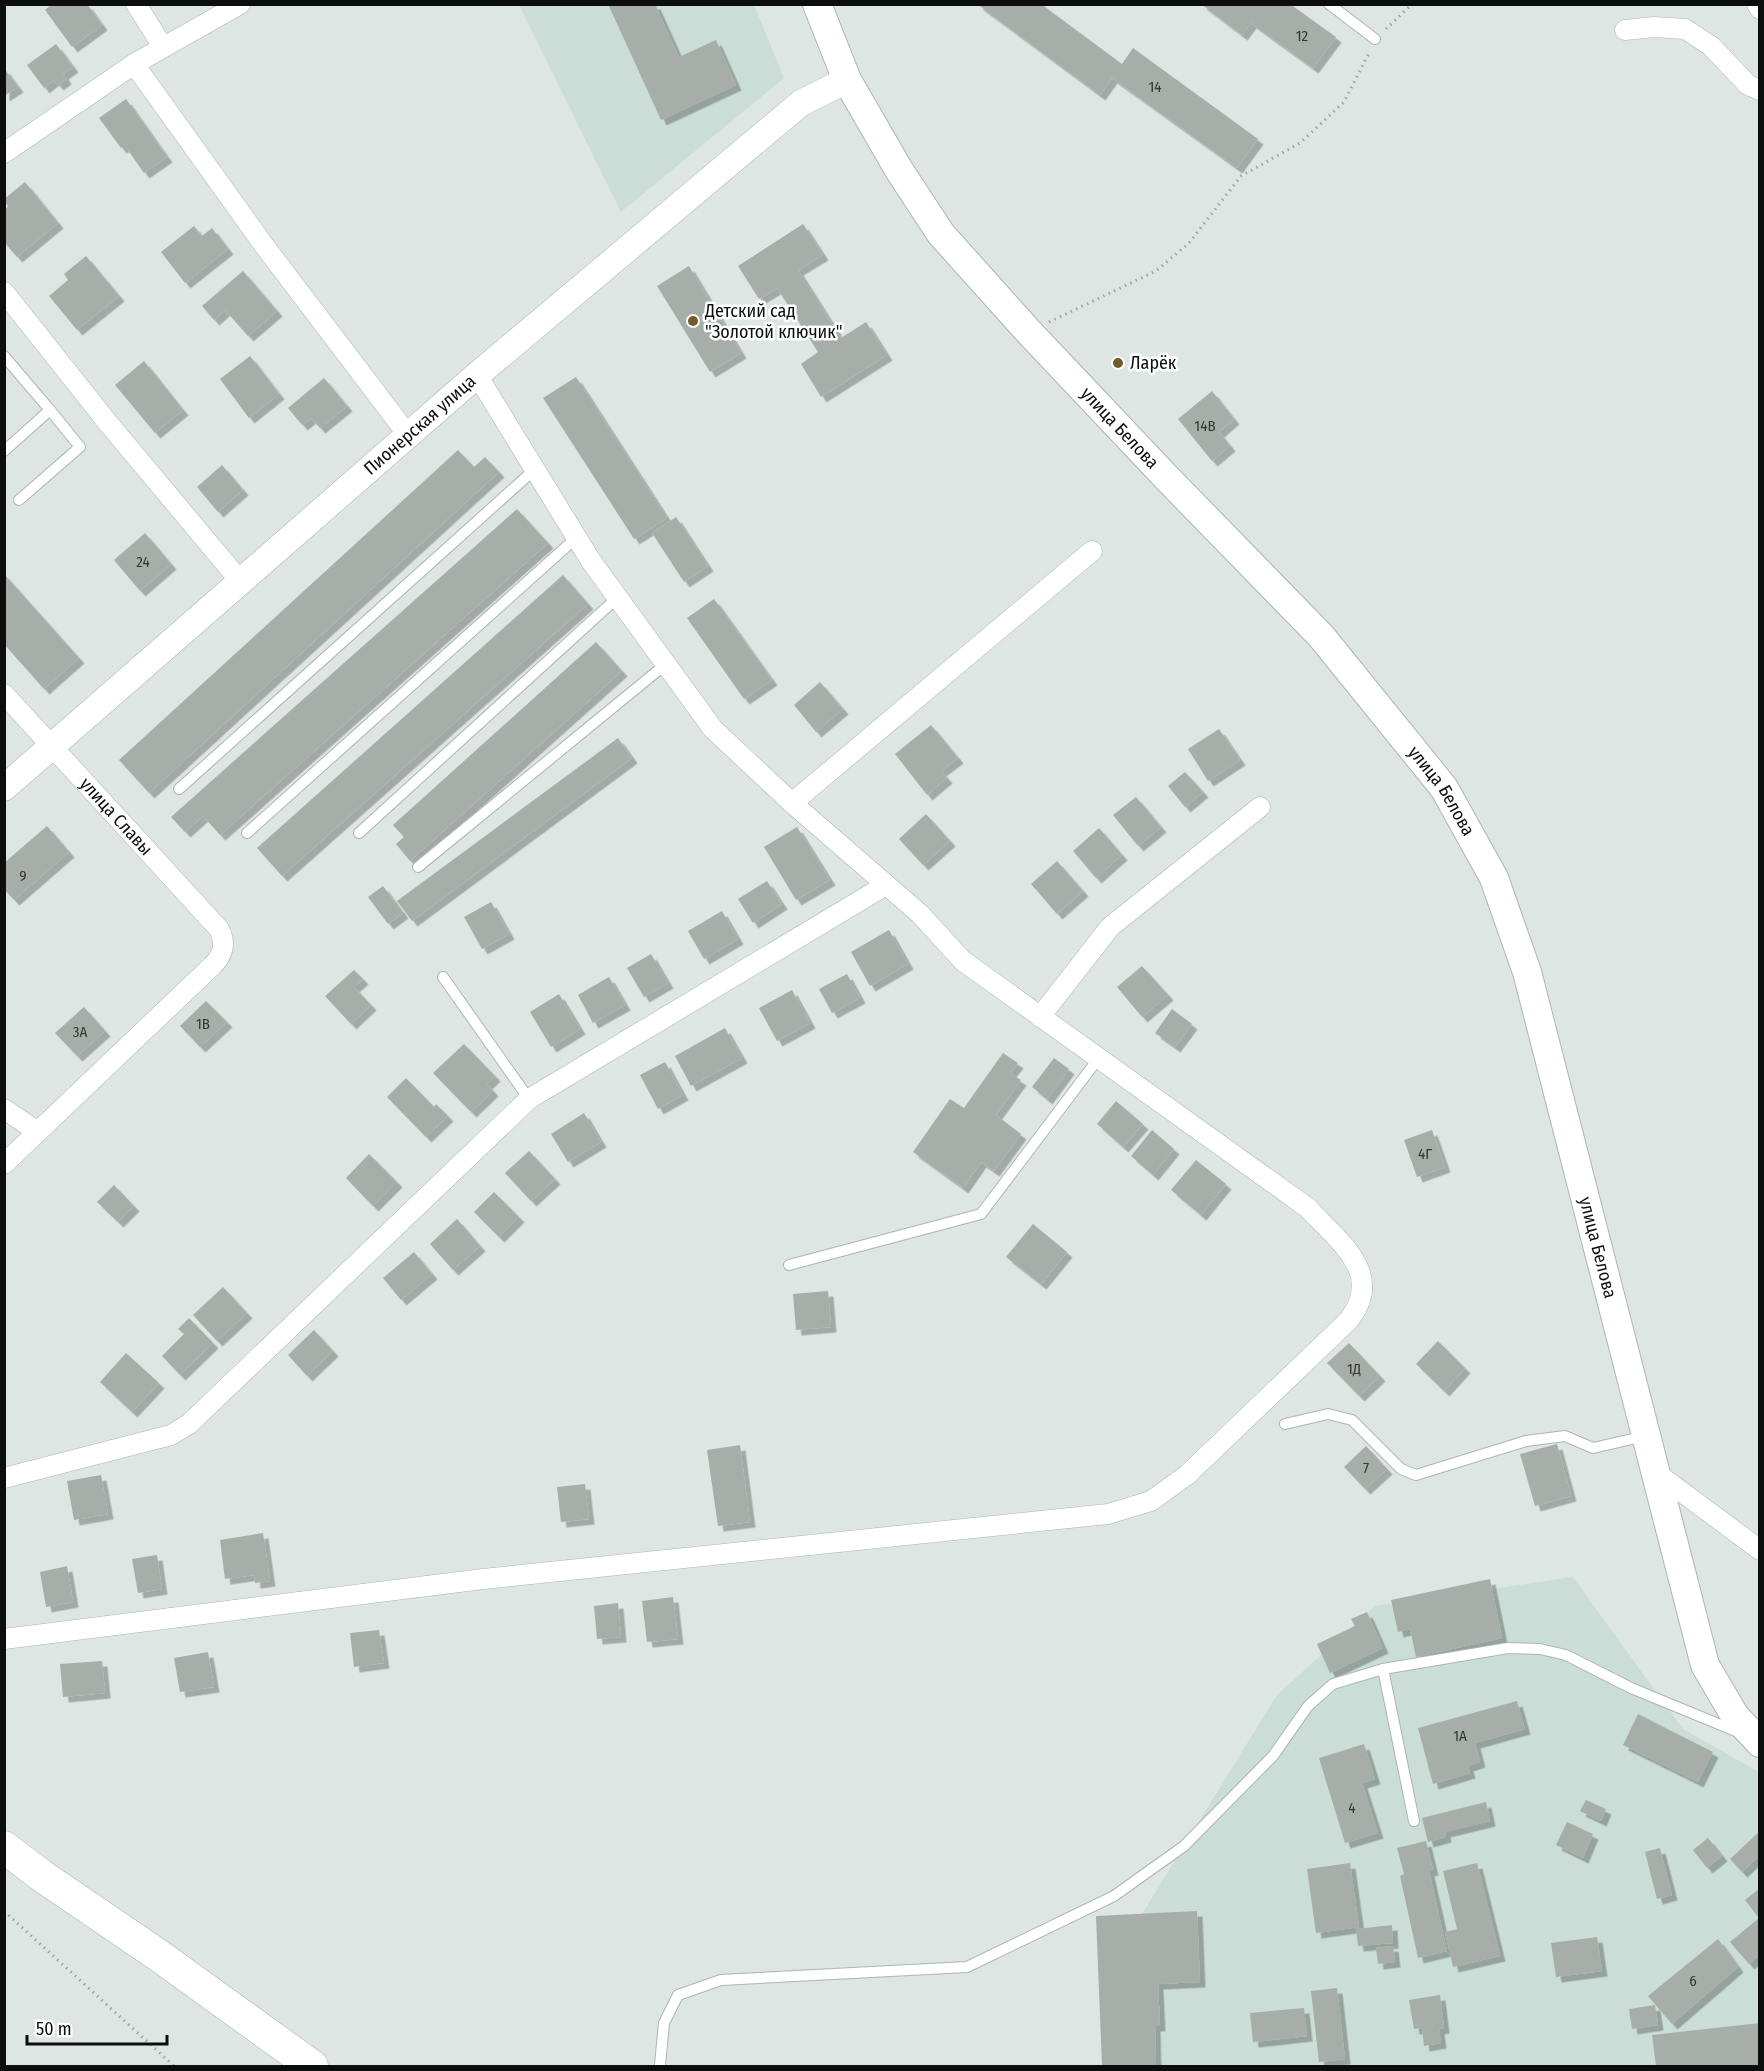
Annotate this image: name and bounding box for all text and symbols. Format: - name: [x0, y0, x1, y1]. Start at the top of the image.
- house number: 12: [1296, 27, 1309, 45]
- house number: 14: [1148, 78, 1162, 96]
- place label: Детский сад "Золотой ключик": [704, 300, 842, 343]
- marker: Детский сад "Золотой ключик": [686, 314, 700, 328]
- place label: Ларёк: [1130, 352, 1177, 374]
- marker: Ларёк: [1111, 356, 1125, 370]
- street label: Пионерская улица: [359, 370, 480, 480]
- street label: улица Белова: [1076, 383, 1164, 473]
- house number: 14В: [1194, 417, 1216, 435]
- house number: 24: [136, 553, 150, 571]
- street label: улица Белова: [1403, 741, 1479, 840]
- street label: улица Славы: [75, 773, 157, 860]
- house number: 9: [19, 867, 27, 885]
- house number: 1В: [196, 1015, 210, 1033]
- house number: 3А: [73, 1023, 87, 1041]
- house number: 4Г: [1418, 1145, 1432, 1163]
- street label: улица Белова: [1574, 1194, 1621, 1301]
- house number: 1Д: [1347, 1360, 1361, 1378]
- house number: 7: [1363, 1459, 1369, 1477]
- house number: 1А: [1453, 1727, 1467, 1745]
- house number: 4: [1348, 1799, 1356, 1817]
- house number: 6: [1689, 1972, 1697, 1990]
- scale bar: [27, 2008, 166, 2046]
- text: 50 m: [36, 2018, 72, 2040]

